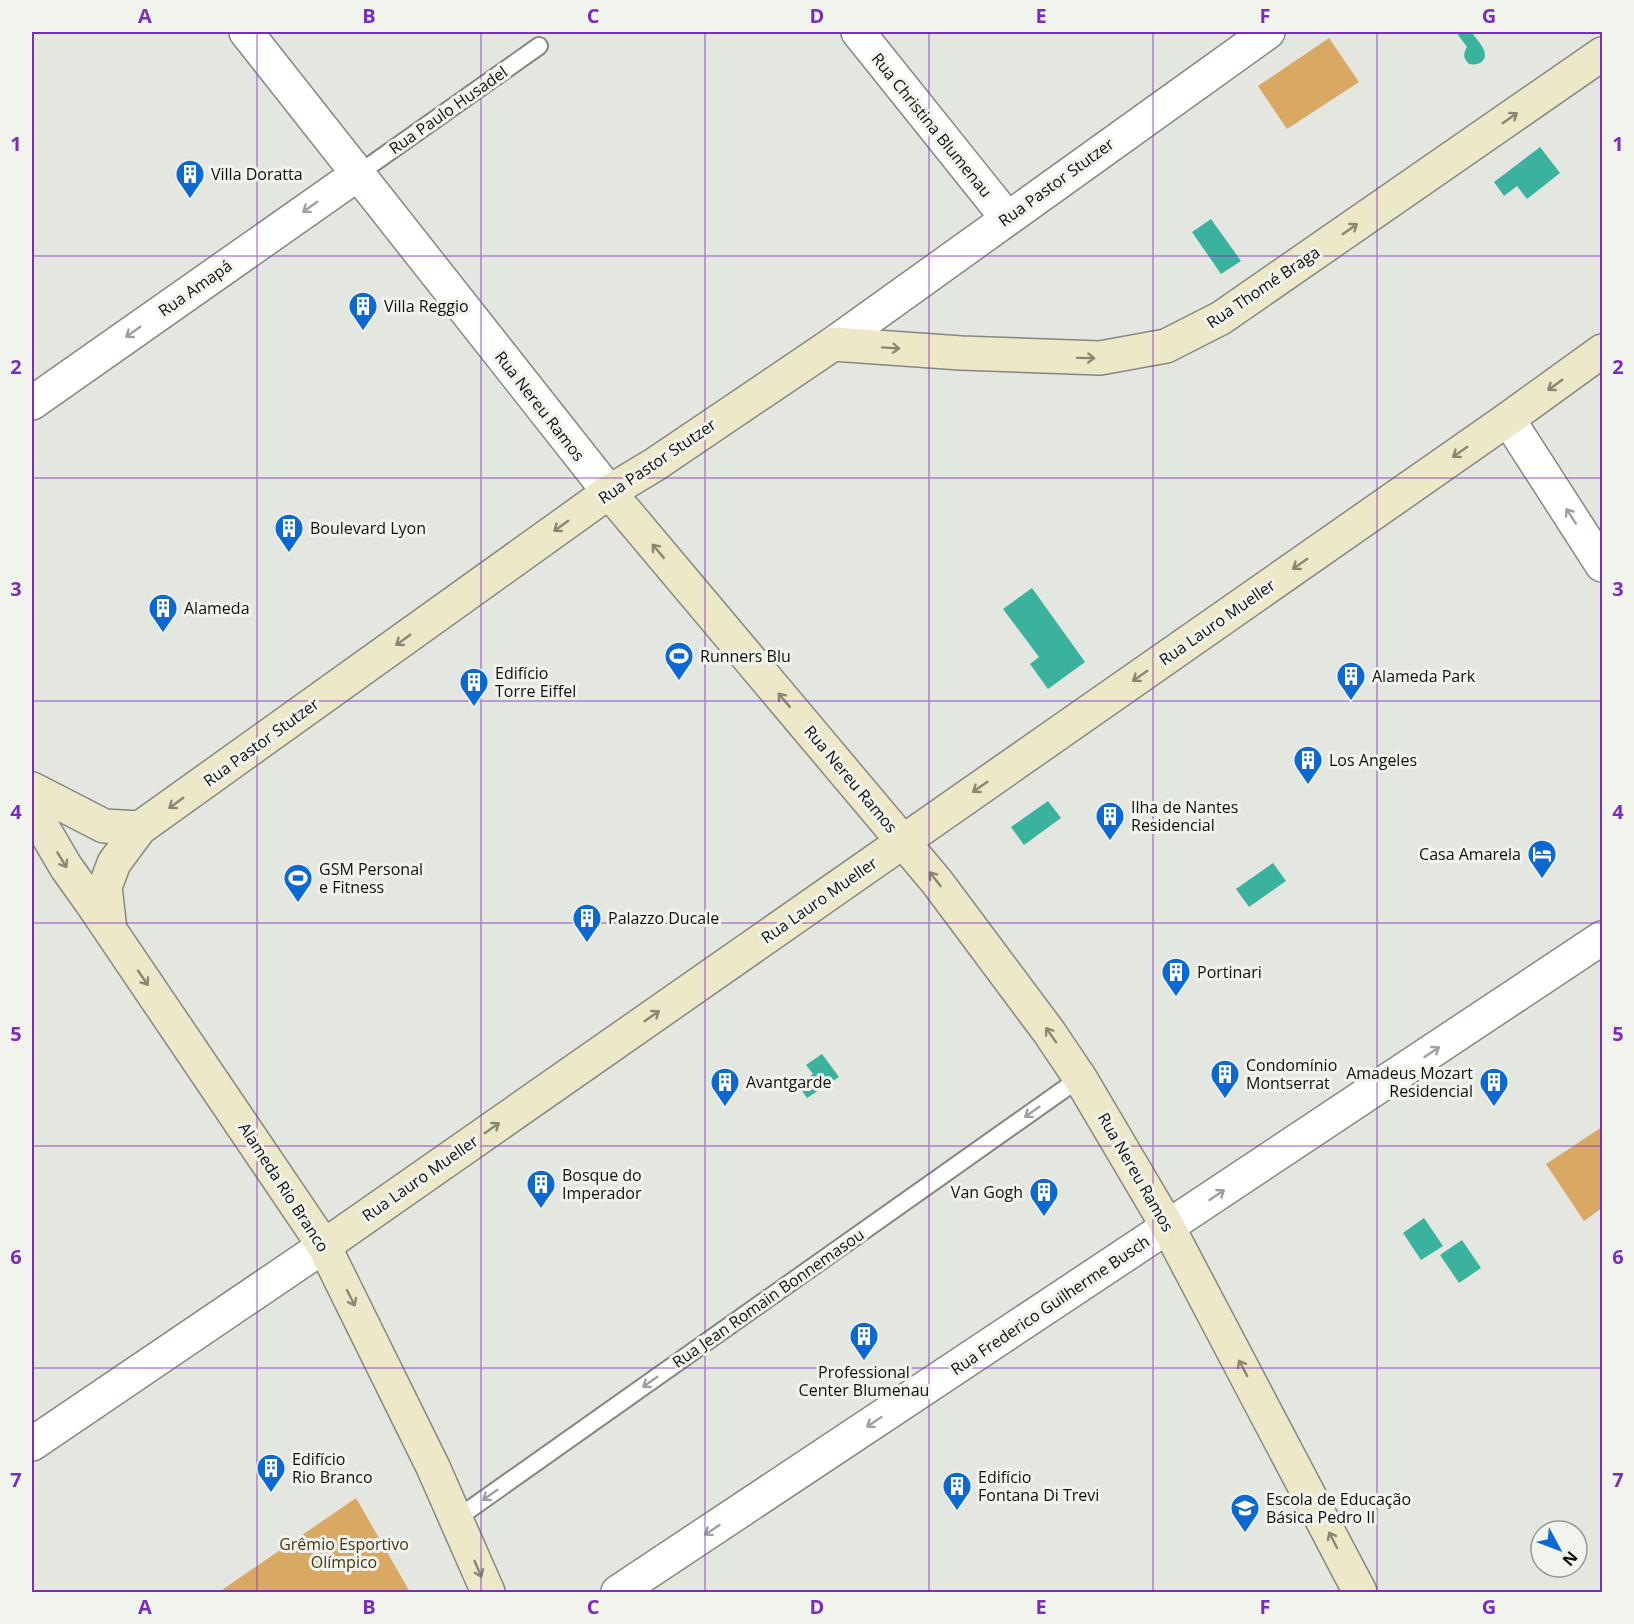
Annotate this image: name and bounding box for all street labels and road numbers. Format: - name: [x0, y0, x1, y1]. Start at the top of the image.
- street label: Rua Christina Blumenau: [867, 48, 997, 202]
- street label: Rua Paulo Husadel: [384, 61, 512, 159]
- street label: Rua Pastor Stutzer: [994, 132, 1119, 231]
- street label: Rua Thomé Braga: [1202, 241, 1324, 333]
- street label: Rua Amapá: [154, 255, 236, 321]
- street label: Rua Nereu Ramos: [490, 346, 590, 466]
- street label: Rua Pastor Stutzer: [594, 413, 721, 509]
- street label: Rua Lauro Mueller: [1155, 573, 1280, 670]
- street label: Rua Pastor Stutzer: [199, 692, 324, 791]
- street label: Rua Nereu Ramos: [799, 721, 903, 837]
- street label: Rua Lauro Mueller: [757, 851, 882, 948]
- street label: Rua Nereu Ramos: [1093, 1108, 1179, 1236]
- street label: Alameda Rio Branco: [234, 1118, 334, 1256]
- street label: Rua Lauro Mueller: [358, 1129, 483, 1226]
- street label: Rua Jean Romain Bonnemasou: [668, 1223, 868, 1373]
- street label: Rua Frederico Guilherme Busch: [946, 1230, 1154, 1380]

